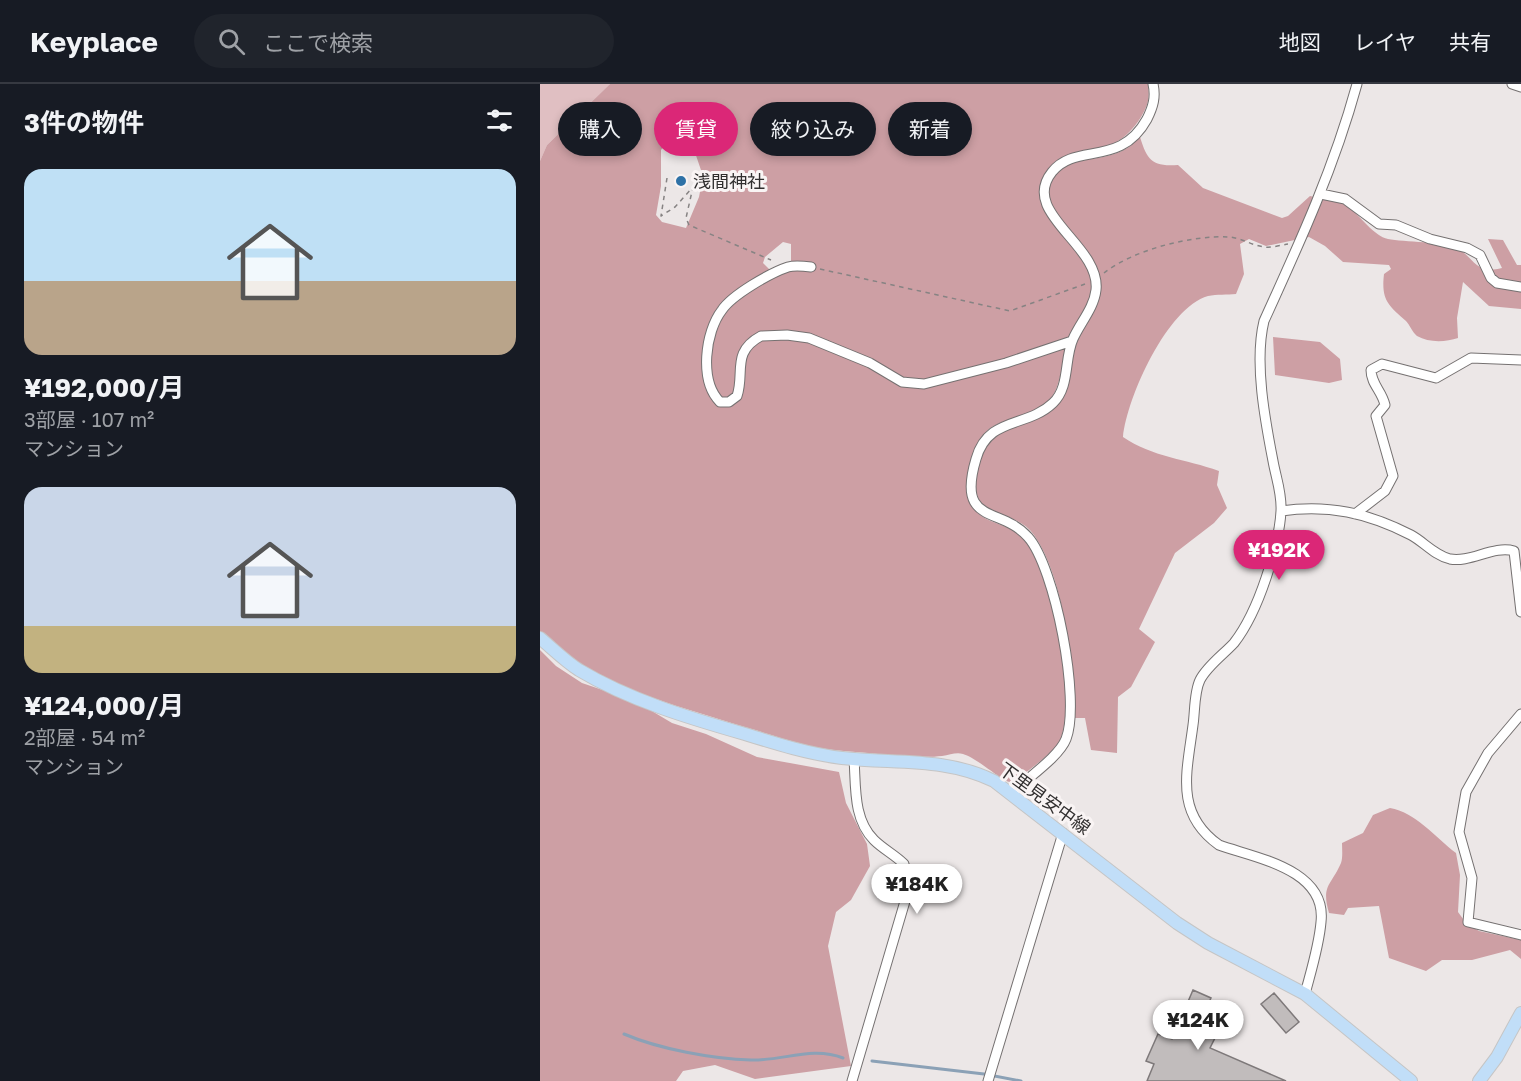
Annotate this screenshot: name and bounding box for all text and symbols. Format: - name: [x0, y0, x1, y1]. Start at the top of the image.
- search box: [194, 14, 614, 68]
- text: Keyplace: [30, 25, 158, 58]
- icon: search: [215, 25, 248, 58]
- text: ここで検索: [263, 29, 373, 56]
- text: 地図: [1279, 29, 1321, 55]
- text: レイヤ: [1354, 29, 1416, 55]
- text: 共有: [1449, 29, 1491, 55]
- chip: 購入: [558, 102, 642, 156]
- chip: 賃貸: [654, 102, 738, 156]
- chip: 絞り込み: [750, 102, 876, 156]
- chip: 新着: [888, 102, 972, 156]
- icon: filters: [483, 104, 516, 137]
- text: 3件の物件: [24, 107, 144, 138]
- place label: 浅間神社: [693, 170, 765, 192]
- marker: 浅間神社: [674, 174, 688, 188]
- icon: home: [216, 208, 324, 316]
- text: ¥192,000/月: [24, 372, 184, 403]
- text: 3部屋 · 107 m²: [24, 407, 154, 431]
- text: マンション: [24, 436, 124, 460]
- icon: home: [216, 526, 324, 634]
- pin: ¥192K: [1237, 530, 1321, 581]
- text: ¥192K: [1248, 537, 1310, 561]
- text: ¥124,000/月: [24, 690, 184, 721]
- text: 2部屋 · 54 m²: [24, 725, 145, 749]
- text: マンション: [24, 754, 124, 778]
- street label: 下里見安中線: [995, 757, 1095, 839]
- pin: ¥184K: [875, 864, 959, 915]
- text: ¥184K: [885, 871, 949, 895]
- pin: ¥124K: [1156, 1000, 1240, 1051]
- text: ¥124K: [1167, 1007, 1229, 1031]

